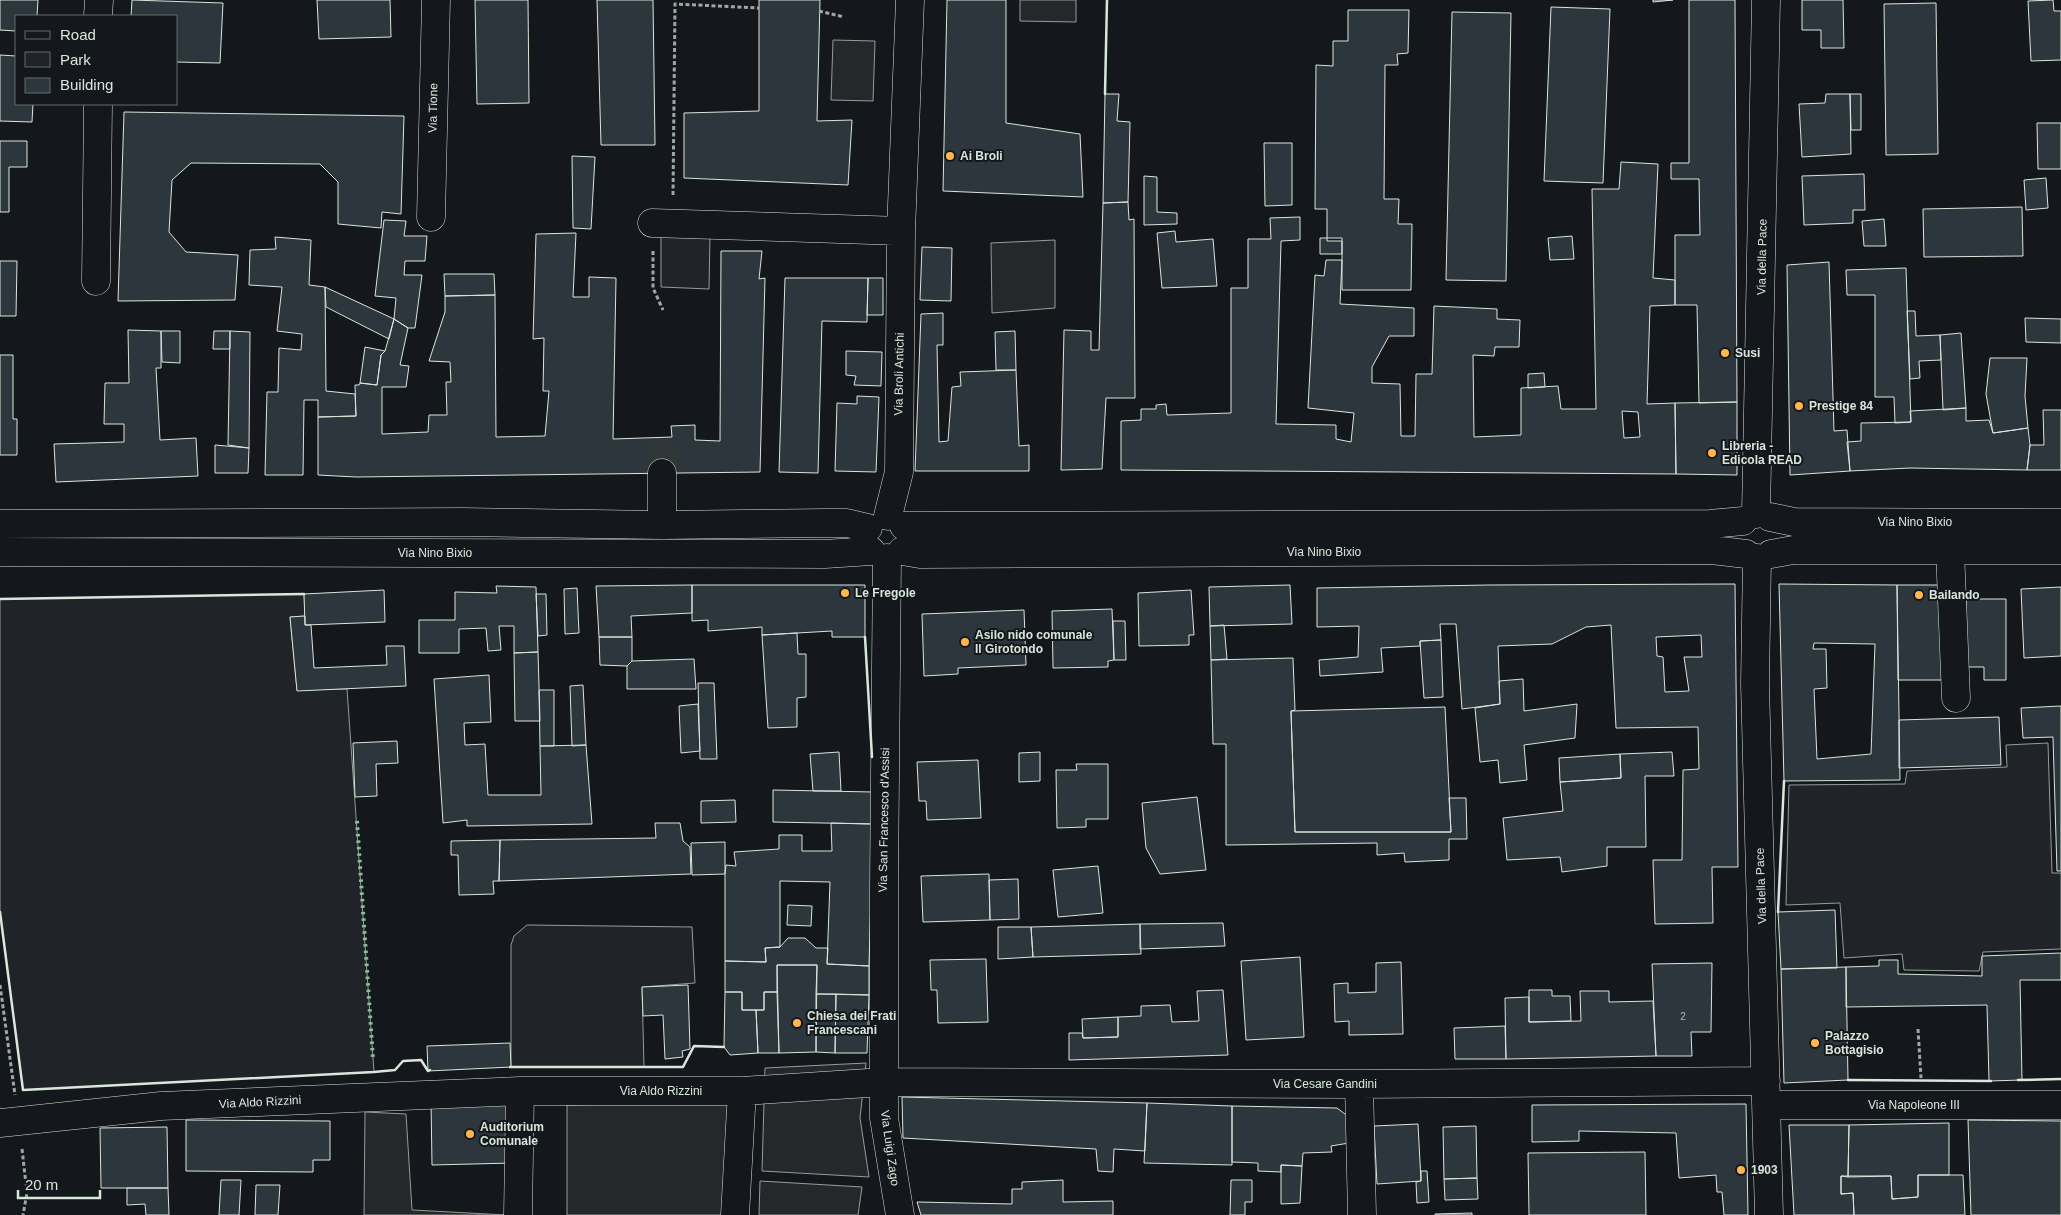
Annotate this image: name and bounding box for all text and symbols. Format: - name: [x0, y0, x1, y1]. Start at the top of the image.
- legend: [15, 15, 178, 105]
- text: Road: [60, 26, 96, 43]
- text: Park: [60, 51, 91, 68]
- text: Building: [60, 76, 113, 93]
- street label: Via Tione: [426, 83, 440, 133]
- place label: Ai Broli: [960, 149, 1003, 163]
- marker: Ai Broli: [944, 150, 956, 162]
- street label: Via della Pace: [1754, 218, 1770, 295]
- street label: Via Broli Antichi: [891, 332, 907, 416]
- place label: Susi: [1735, 346, 1760, 360]
- marker: Susi: [1719, 347, 1731, 359]
- place label: Prestige 84: [1809, 399, 1873, 413]
- marker: Prestige 84: [1793, 400, 1805, 412]
- place label: Libreria - Edicola READ: [1722, 439, 1802, 467]
- marker: Libreria - Edicola READ: [1706, 447, 1718, 459]
- street label: Via Nino Bixio: [1878, 515, 1953, 529]
- street label: Via Nino Bixio: [1287, 545, 1362, 559]
- street label: Via Nino Bixio: [398, 546, 473, 560]
- place label: Le Fregole: [855, 586, 916, 600]
- marker: Le Fregole: [839, 587, 851, 599]
- place label: Bailando: [1929, 588, 1980, 602]
- marker: Bailando: [1913, 589, 1925, 601]
- place label: Asilo nido comunale Il Girotondo: [975, 628, 1093, 656]
- marker: Asilo nido comunale Il Girotondo: [959, 636, 971, 648]
- street label: Via San Francesco d'Assisi: [876, 747, 892, 893]
- street label: Via della Pace: [1753, 847, 1769, 924]
- place label: Chiesa dei Frati Francescani: [807, 1009, 896, 1037]
- house number: 2: [1680, 1011, 1686, 1022]
- marker: Chiesa dei Frati Francescani: [791, 1017, 803, 1029]
- place label: Palazzo Bottagisio: [1825, 1029, 1884, 1057]
- marker: Palazzo Bottagisio: [1809, 1037, 1821, 1049]
- street label: Via Cesare Gandini: [1273, 1077, 1377, 1091]
- street label: Via Aldo Rizzini: [620, 1084, 702, 1098]
- street label: Via Aldo Rizzini: [218, 1093, 302, 1111]
- street label: Via Napoleone III: [1868, 1098, 1960, 1112]
- street label: Via Luigi Zago: [878, 1109, 902, 1187]
- place label: Auditorium Comunale: [480, 1120, 544, 1148]
- marker: Auditorium Comunale: [464, 1128, 476, 1140]
- place label: 1903: [1751, 1163, 1778, 1177]
- marker: 1903: [1735, 1164, 1747, 1176]
- scale bar: [18, 1168, 100, 1200]
- text: 20 m: [25, 1176, 58, 1193]

